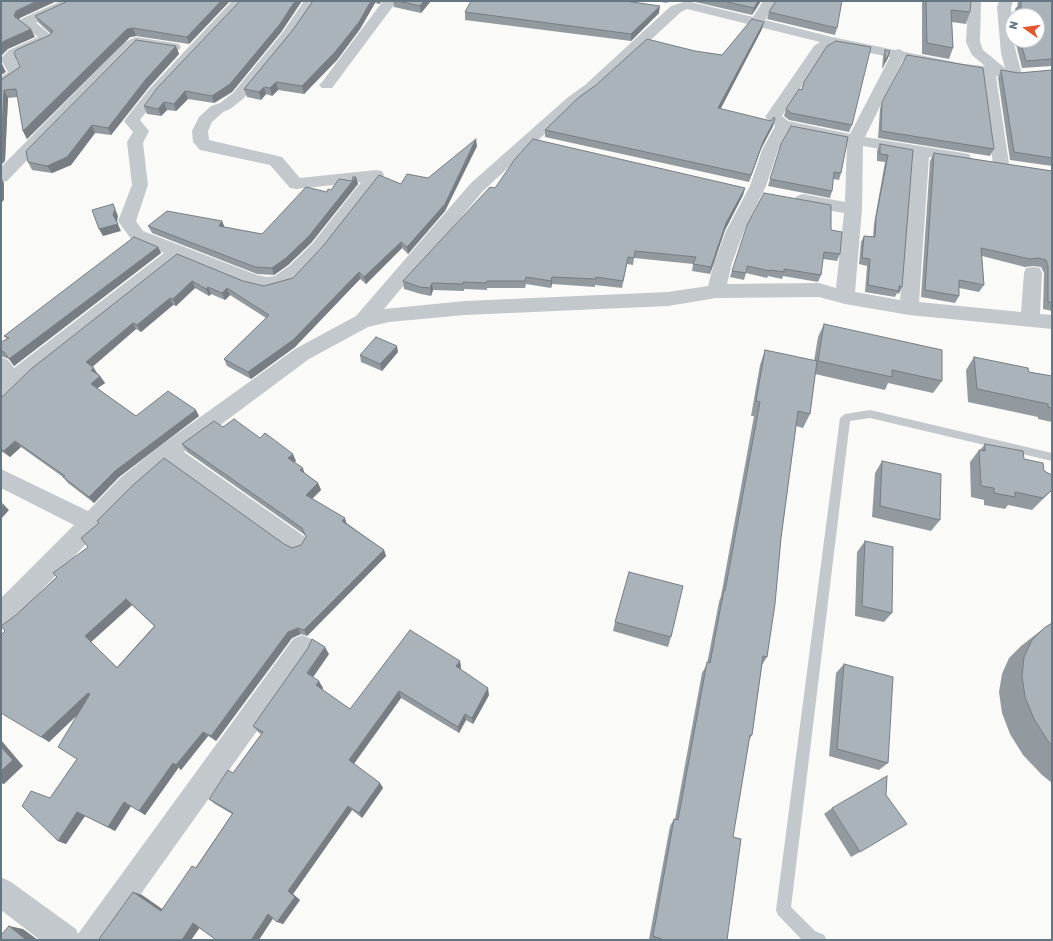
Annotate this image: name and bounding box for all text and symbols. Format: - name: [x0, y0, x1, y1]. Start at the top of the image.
- north arrow: [1005, 8, 1045, 48]
- text: N: [1007, 20, 1021, 31]

